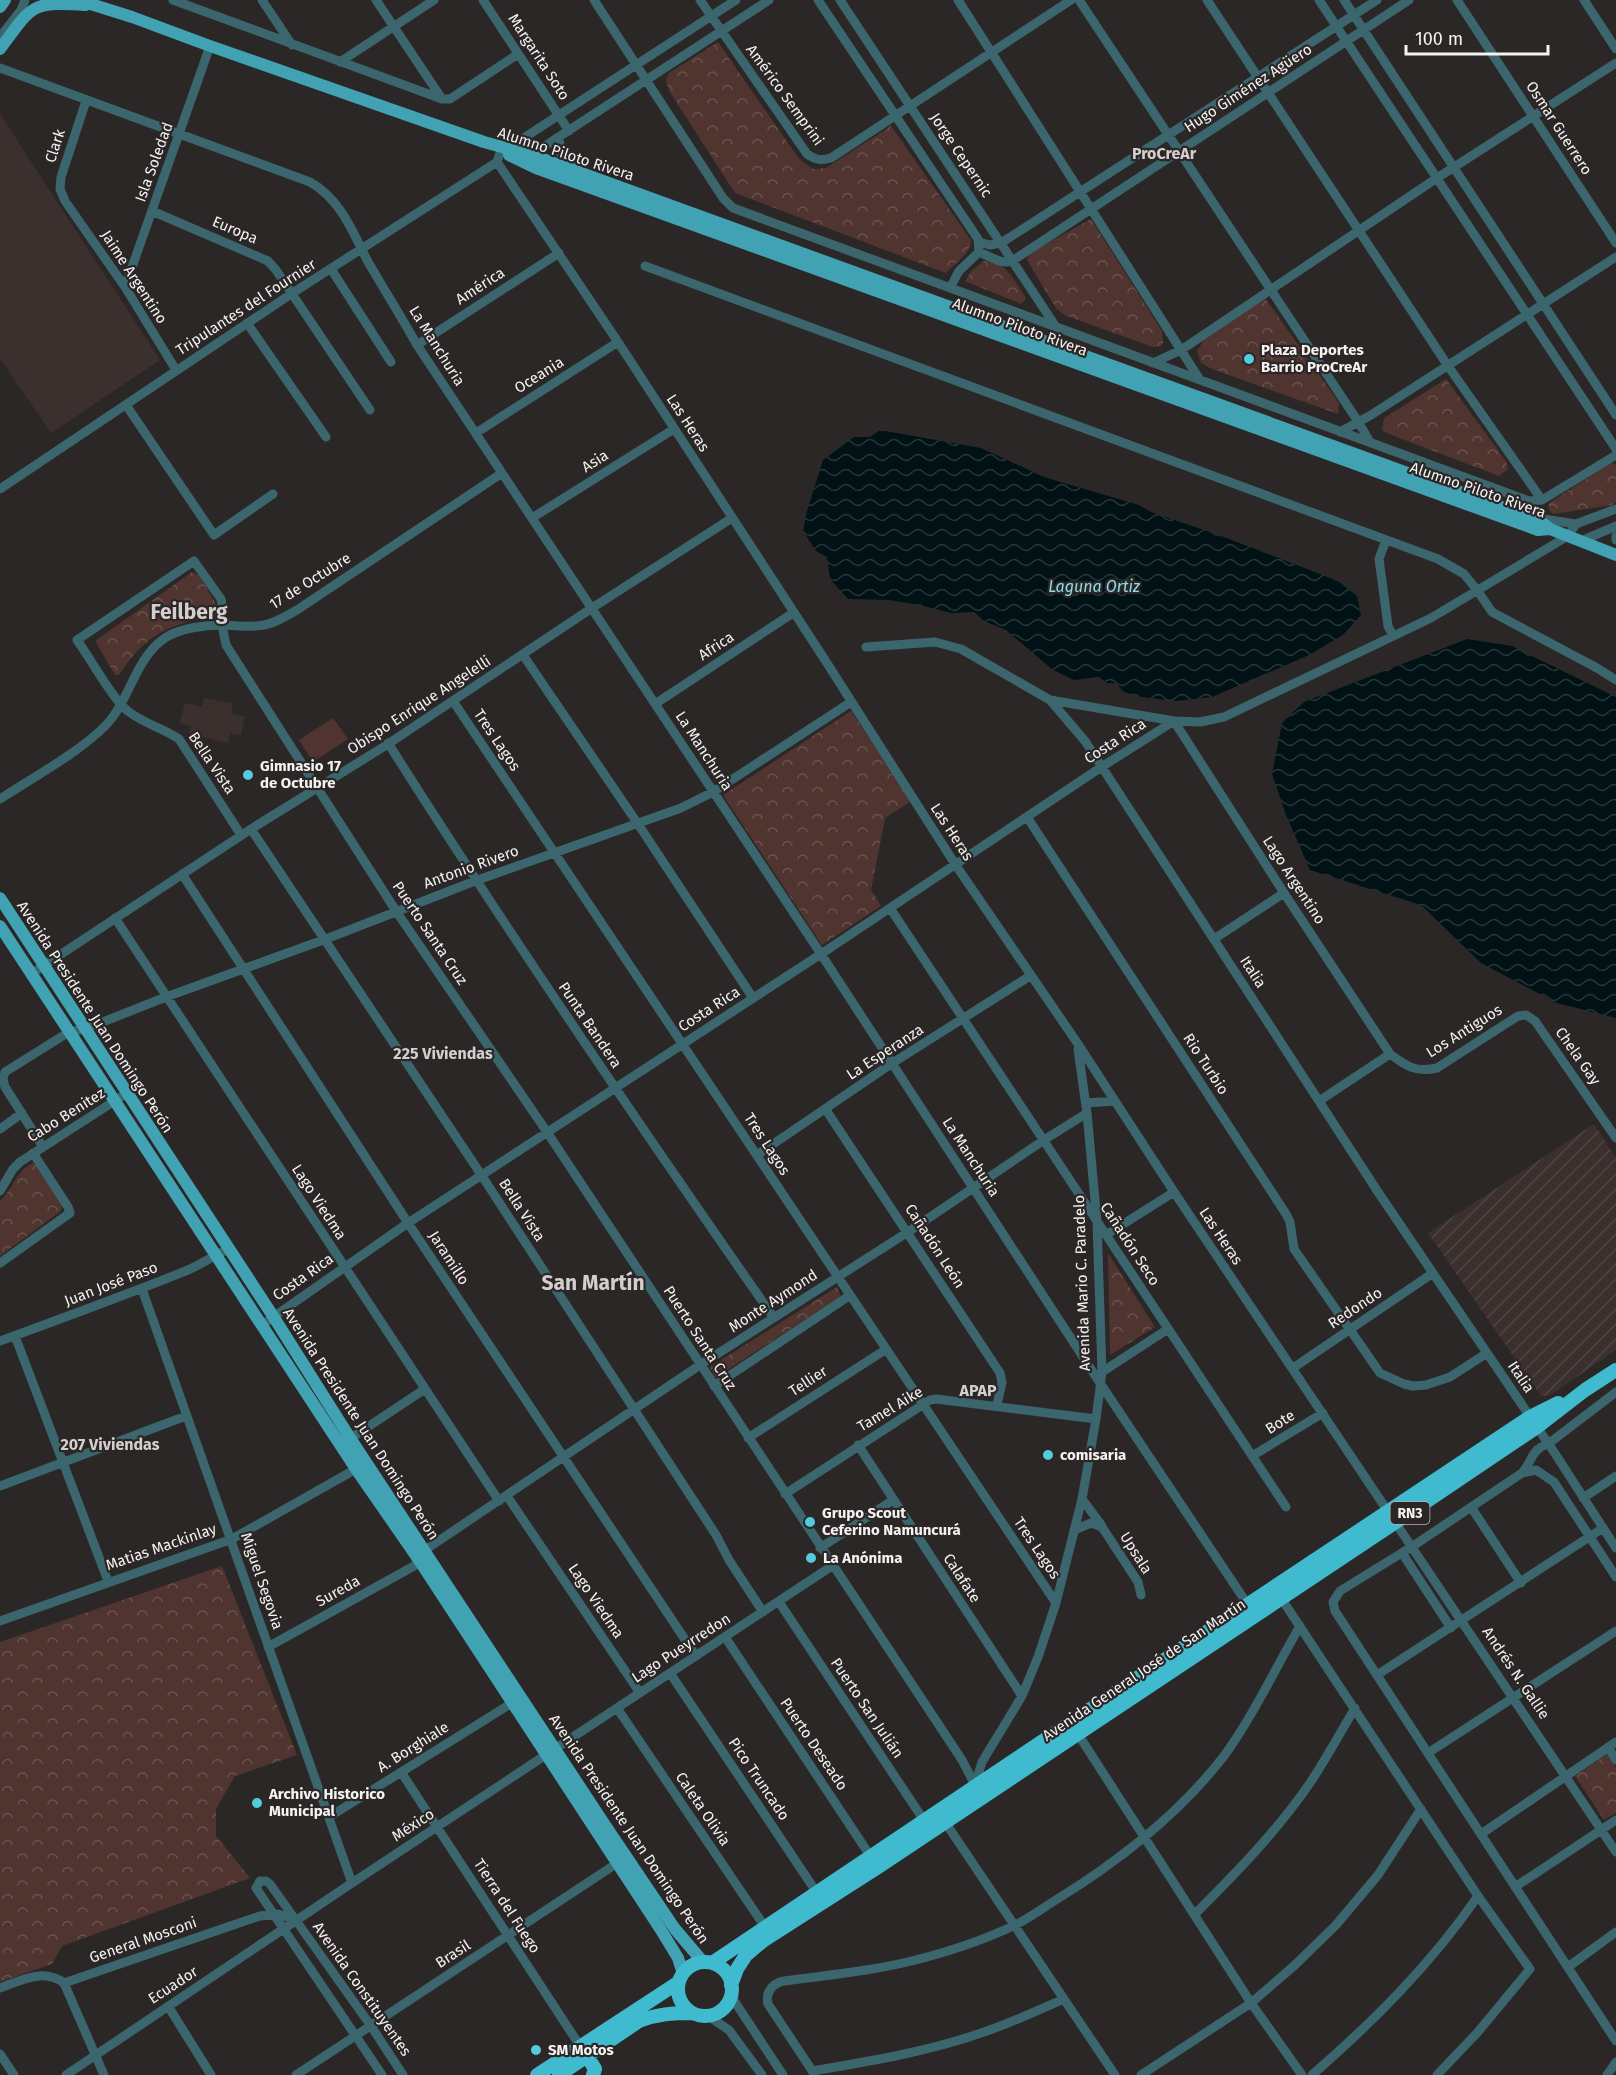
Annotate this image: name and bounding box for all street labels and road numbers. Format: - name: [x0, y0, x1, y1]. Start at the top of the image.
- street label: Margarita Soto: [504, 10, 574, 104]
- street label: Hugo Giménez Agüero: [1181, 40, 1315, 136]
- street label: Américo Semprini: [742, 41, 828, 149]
- street label: Osmar Guerrero: [1522, 78, 1596, 178]
- street label: Jorge Cepernic: [926, 109, 996, 201]
- street label: Isla Soledad: [131, 120, 177, 204]
- street label: Alumno Piloto Rivera: [496, 123, 636, 185]
- street label: Clark: [41, 127, 69, 165]
- street label: Europa: [210, 212, 260, 248]
- street label: Jaime Argentino: [97, 227, 171, 327]
- street label: Tripulantes del Fournier: [173, 255, 320, 359]
- street label: América: [452, 264, 508, 308]
- street label: Alumno Piloto Rivera: [950, 294, 1090, 360]
- street label: La Manchuria: [405, 303, 469, 389]
- street label: Oceania: [511, 353, 567, 397]
- street label: Las Heras: [663, 391, 713, 455]
- street label: Asia: [578, 446, 612, 476]
- street label: Alumno Piloto Rivera: [1408, 458, 1548, 522]
- street label: 17 de Octubre: [266, 549, 354, 613]
- street label: Africa: [695, 628, 737, 664]
- street label: Obispo Enrique Angelelli: [344, 652, 494, 758]
- street label: Tres Lagos: [470, 706, 524, 774]
- street label: La Manchuria: [672, 708, 736, 794]
- street label: Costa Rica: [1081, 714, 1149, 768]
- street label: Bella Vista: [185, 728, 239, 798]
- street label: Las Heras: [927, 800, 977, 864]
- street label: Lago Argentino: [1259, 833, 1329, 927]
- street label: Antonio Rivero: [421, 841, 521, 893]
- street label: Puerto Santa Cruz: [389, 878, 471, 988]
- street label: Avenida Presidente Juan Domingo Perón: [13, 898, 177, 1136]
- street label: Italia: [1236, 953, 1270, 991]
- street label: Punta Bandera: [555, 979, 625, 1071]
- street label: Costa Rica: [675, 982, 743, 1036]
- street label: Los Antiguos: [1423, 1001, 1505, 1061]
- street label: La Esperanza: [843, 1020, 927, 1084]
- street label: Chela Gay: [1552, 1024, 1605, 1089]
- street label: Rio Turbio: [1179, 1030, 1233, 1098]
- street label: Cabo Benitez: [24, 1084, 109, 1146]
- street label: Tres Lagos: [740, 1110, 794, 1178]
- street label: La Manchuria: [939, 1114, 1003, 1200]
- street label: Lago Viedma: [288, 1161, 350, 1243]
- street label: Bella Vista: [495, 1175, 549, 1245]
- street label: Avenida Mario C. Paradelo: [1070, 1194, 1094, 1372]
- street label: Cañadón Seco: [1096, 1199, 1164, 1289]
- street label: Cañadón León: [901, 1201, 969, 1291]
- street label: Las Heras: [1195, 1204, 1247, 1268]
- street label: Jaramillo: [425, 1228, 473, 1288]
- street label: Costa Rica: [269, 1250, 337, 1304]
- street label: Juan José Paso: [62, 1258, 160, 1310]
- street label: Monte Aymond: [725, 1266, 821, 1336]
- street label: Puerto Santa Cruz: [660, 1282, 741, 1394]
- street label: Redondo: [1325, 1283, 1385, 1333]
- street label: Avenida Presidente Juan Domingo Perón: [279, 1305, 443, 1543]
- street label: Italia: [1504, 1358, 1538, 1396]
- street label: Tellier: [785, 1362, 831, 1400]
- street label: Tamel Aike: [854, 1382, 926, 1436]
- street label: Bote: [1262, 1406, 1298, 1438]
- road number: RN3: [1390, 1502, 1430, 1524]
- street label: Tres Lagos: [1010, 1514, 1064, 1582]
- street label: Matias Mackinlay: [103, 1519, 219, 1574]
- street label: Upsala: [1116, 1529, 1156, 1577]
- street label: Miguel Segovia: [237, 1530, 287, 1632]
- street label: Calafate: [939, 1550, 985, 1606]
- street label: Lago Viedma: [564, 1560, 628, 1642]
- street label: Sureda: [313, 1572, 363, 1610]
- street label: Avenida General José de San Martín: [1039, 1595, 1249, 1745]
- street label: Lago Pueyrredon: [628, 1609, 734, 1687]
- street label: Andrés N. Gallie: [1479, 1623, 1553, 1723]
- street label: Puerto San Julián: [827, 1655, 907, 1761]
- street label: Puerto Deseado: [776, 1694, 852, 1794]
- street label: Avenida Presidente Juan Domingo Perón: [545, 1711, 713, 1947]
- street label: A. Borghiale: [374, 1718, 452, 1776]
- street label: Pico Truncado: [725, 1734, 793, 1824]
- street label: Caleta Olivia: [672, 1769, 734, 1849]
- street label: México: [388, 1805, 438, 1845]
- street label: Tierra del Fuego: [470, 1855, 544, 1957]
- street label: General Mosconi: [87, 1913, 199, 1967]
- street label: Avenida Constituyentes: [309, 1919, 415, 2059]
- street label: Brasil: [432, 1936, 474, 1972]
- street label: Ecuador: [145, 1962, 201, 2008]

